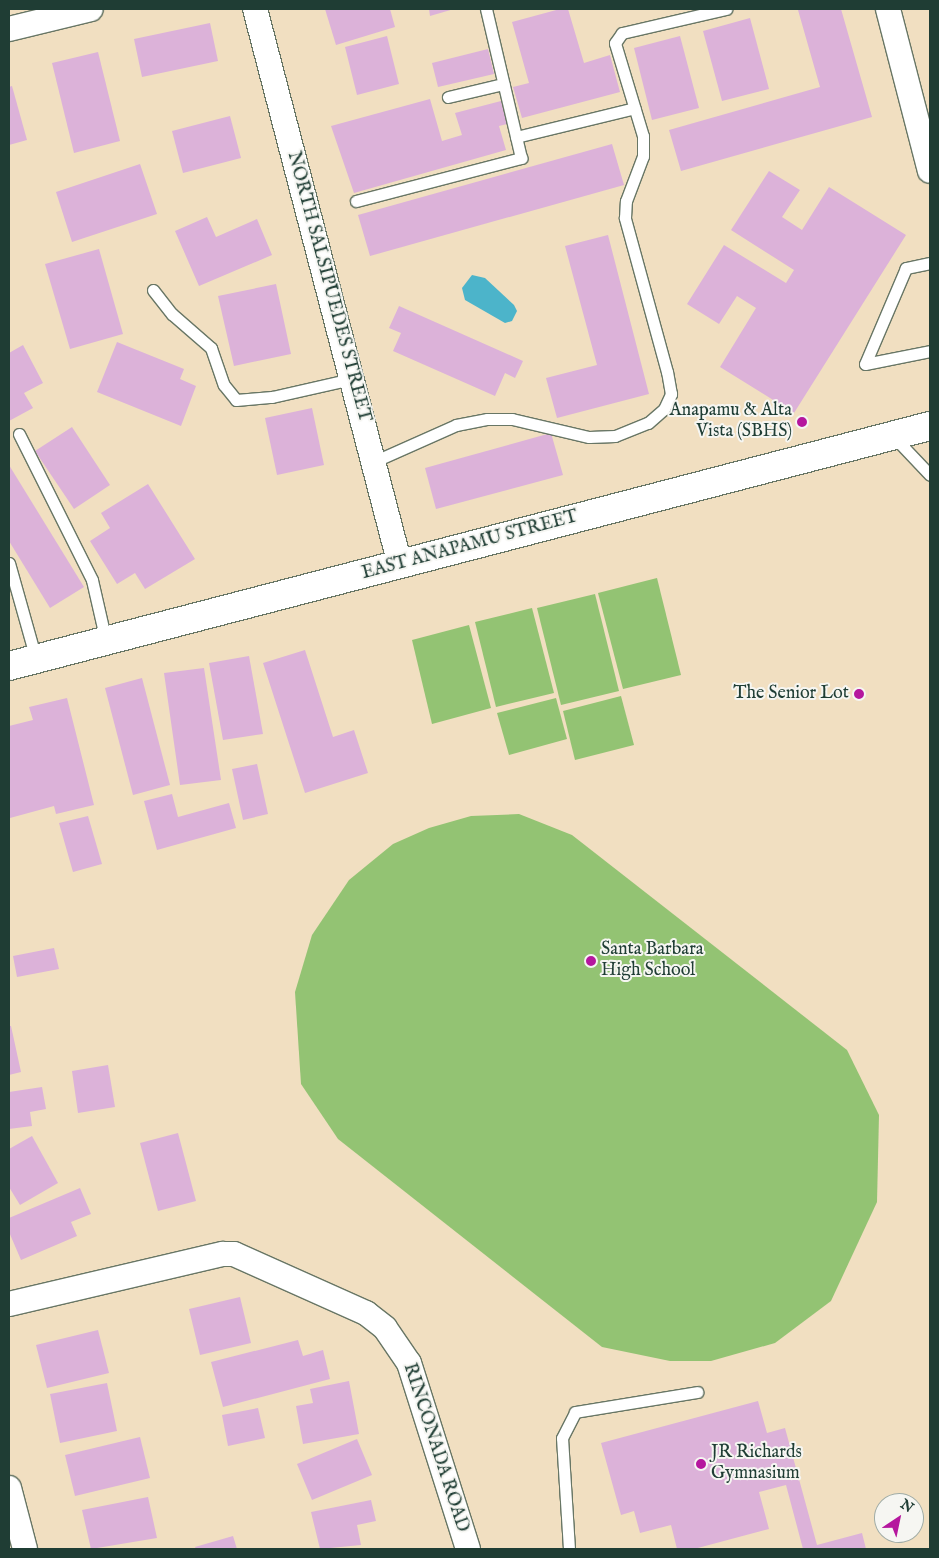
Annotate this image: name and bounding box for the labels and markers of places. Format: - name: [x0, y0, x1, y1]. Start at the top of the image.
- place label: Anapamu & Alta Vista (SBHS): [669, 401, 792, 444]
- marker: Anapamu & Alta Vista (SBHS): [796, 416, 808, 428]
- place label: The Senior Lot: [733, 683, 849, 705]
- marker: The Senior Lot: [853, 688, 865, 700]
- place label: Santa Barbara High School: [601, 940, 704, 982]
- marker: Santa Barbara High School: [585, 955, 597, 967]
- place label: JR Richards Gymnasium: [711, 1443, 802, 1486]
- marker: JR Richards Gymnasium: [695, 1458, 707, 1470]

